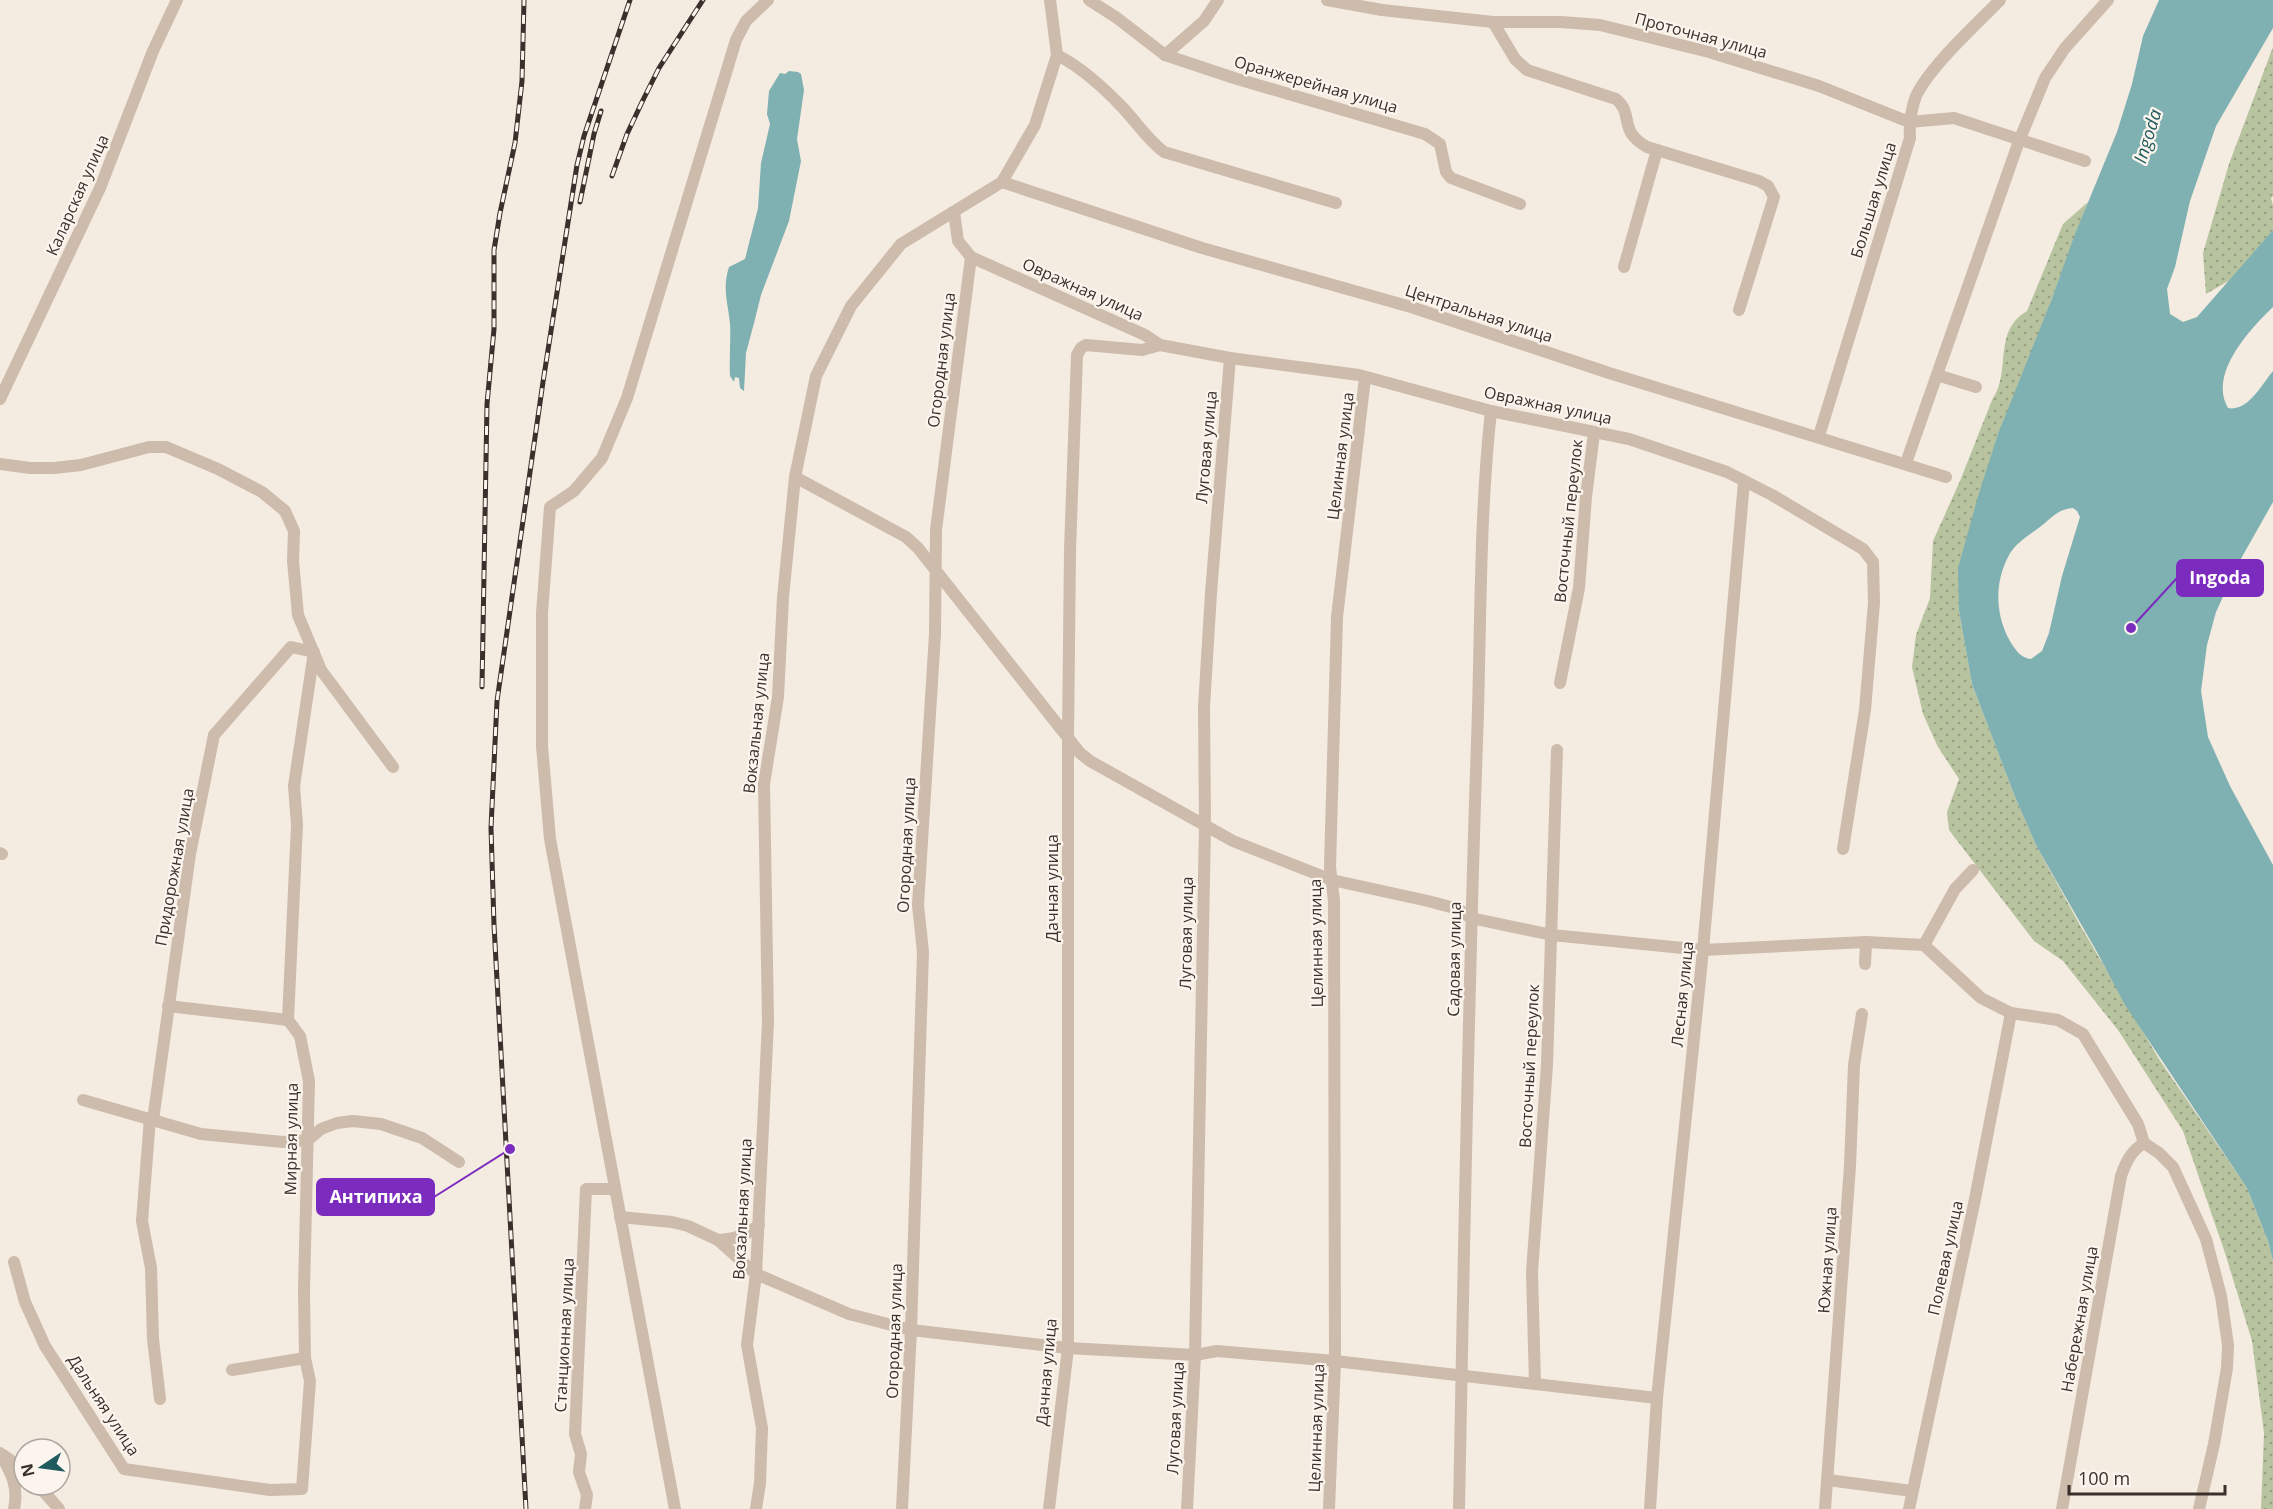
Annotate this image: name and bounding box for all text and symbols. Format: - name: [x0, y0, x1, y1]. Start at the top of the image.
- street label: Проточная улица: [1632, 7, 1770, 63]
- street label: Оранжерейная улица: [1232, 50, 1400, 118]
- water label: Ingoda: [2127, 106, 2167, 166]
- street label: Каларская улица: [40, 131, 114, 259]
- street label: Большая улица: [1845, 139, 1901, 261]
- street label: Овражная улица: [1019, 252, 1147, 326]
- street label: Центральная улица: [1402, 279, 1556, 347]
- street label: Огородная улица: [922, 291, 960, 429]
- street label: Овражная улица: [1482, 381, 1614, 429]
- street label: Луговая улица: [1190, 390, 1222, 504]
- street label: Целинная улица: [1321, 391, 1359, 521]
- street label: Восточный переулок: [1548, 438, 1588, 604]
- callout: Ingoda: [2177, 560, 2263, 596]
- text: Ingoda: [2189, 565, 2251, 589]
- street label: Вокзальная улица: [738, 651, 774, 795]
- street label: Огородная улица: [891, 777, 921, 913]
- street label: Придорожная улица: [149, 786, 199, 948]
- street label: Дачная улица: [1041, 834, 1063, 942]
- street label: Луговая улица: [1174, 876, 1198, 990]
- street label: Целинная улица: [1304, 879, 1328, 1007]
- street label: Садовая улица: [1442, 901, 1466, 1017]
- street label: Лесная улица: [1666, 940, 1698, 1048]
- street label: Восточный переулок: [1514, 983, 1544, 1148]
- street label: Мирная улица: [279, 1082, 303, 1196]
- street label: Вокзальная улица: [727, 1138, 757, 1280]
- callout: Антипиха: [317, 1179, 434, 1215]
- text: Антипиха: [329, 1184, 423, 1208]
- street label: Полевая улица: [1922, 1199, 1968, 1317]
- street label: Южная улица: [1812, 1206, 1842, 1314]
- street label: Набережная улица: [2055, 1244, 2103, 1394]
- street label: Станционная улица: [549, 1257, 579, 1413]
- street label: Огородная улица: [881, 1263, 907, 1399]
- street label: Дачная улица: [1030, 1317, 1062, 1427]
- street label: Дальняя улица: [63, 1350, 145, 1460]
- street label: Луговая улица: [1161, 1361, 1189, 1475]
- street label: Целинная улица: [1303, 1363, 1329, 1493]
- north arrow: [12, 1437, 72, 1497]
- scale bar: [2069, 1458, 2225, 1496]
- text: N: [15, 1462, 40, 1479]
- text: 100 m: [2078, 1466, 2130, 1490]

